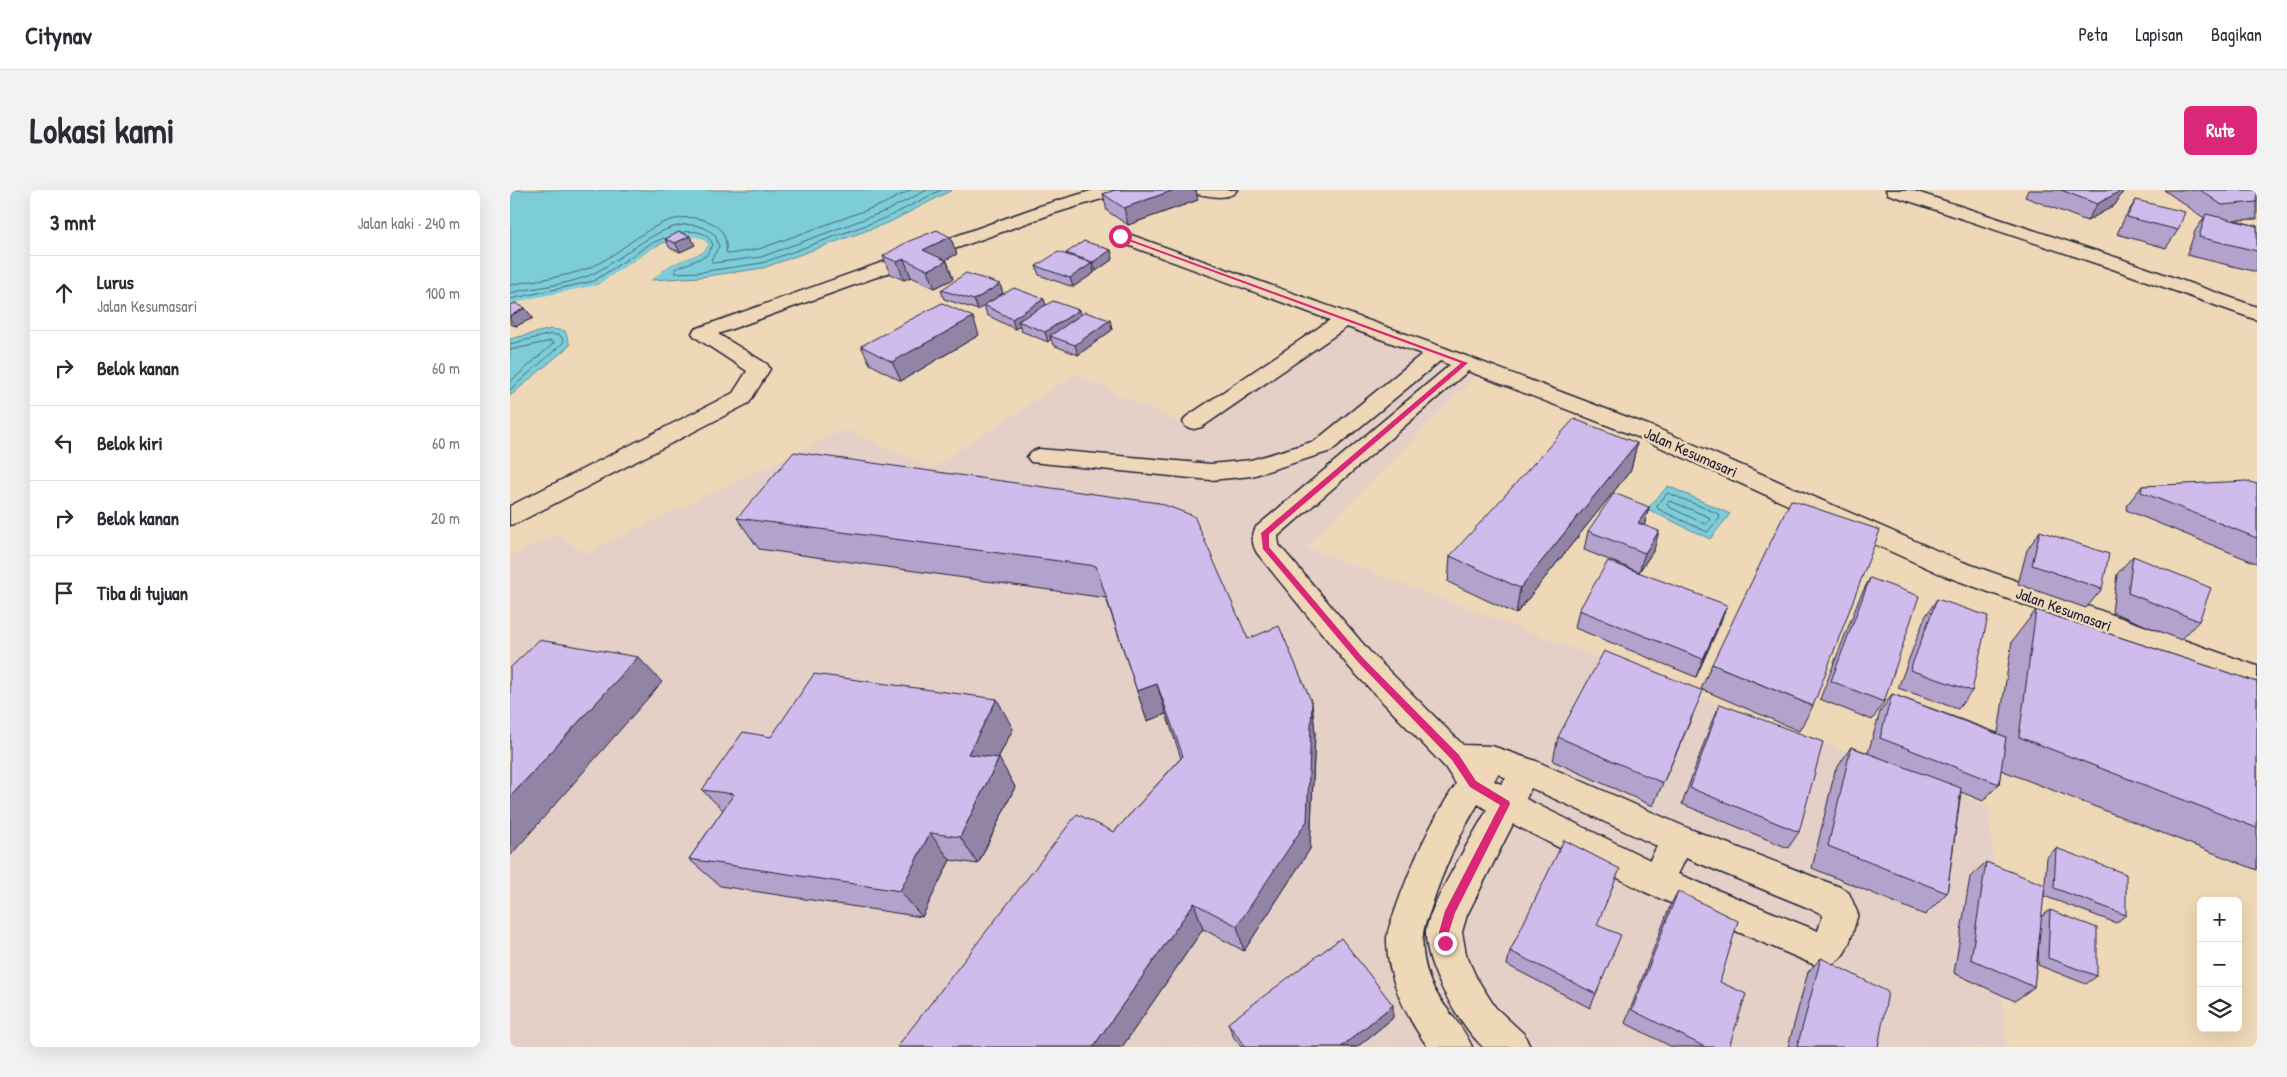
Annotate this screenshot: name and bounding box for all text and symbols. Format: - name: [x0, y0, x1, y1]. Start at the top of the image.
- text: Citynav: [25, 19, 92, 51]
- text: Peta: [2078, 22, 2107, 47]
- text: Lapisan: [2135, 22, 2183, 47]
- text: Bagikan: [2211, 22, 2262, 47]
- button: Rute: [2184, 106, 2257, 155]
- text: Lokasi kami: [30, 107, 175, 154]
- text: 3 mnt: [50, 208, 95, 237]
- text: Jalan kaki · 240 m: [357, 212, 460, 234]
- route start: [1109, 225, 1132, 248]
- text: Lurus: [97, 269, 134, 295]
- icon: ahead: [50, 279, 78, 307]
- text: 100 m: [425, 282, 460, 304]
- text: Jalan Kesumasari: [97, 295, 197, 317]
- icon: right: [50, 354, 78, 382]
- text: Belok kanan: [97, 355, 179, 381]
- text: 60 m: [432, 357, 460, 379]
- street label: Jalan Kesumasari: [1641, 422, 1741, 482]
- icon: left: [50, 429, 78, 457]
- text: Belok kiri: [97, 430, 163, 456]
- text: 60 m: [432, 432, 460, 454]
- icon: right: [50, 504, 78, 532]
- text: Belok kanan: [97, 505, 179, 531]
- text: 20 m: [431, 507, 460, 529]
- icon: arrive: [50, 579, 78, 607]
- text: Tiba di tujuan: [97, 580, 188, 606]
- street label: Jalan Kesumasari: [2013, 582, 2115, 636]
- map controls: [2197, 897, 2242, 1032]
- button: +: [2197, 897, 2242, 942]
- route end: [1434, 932, 1457, 955]
- button: −: [2197, 942, 2242, 987]
- button: layers: [2197, 987, 2242, 1032]

